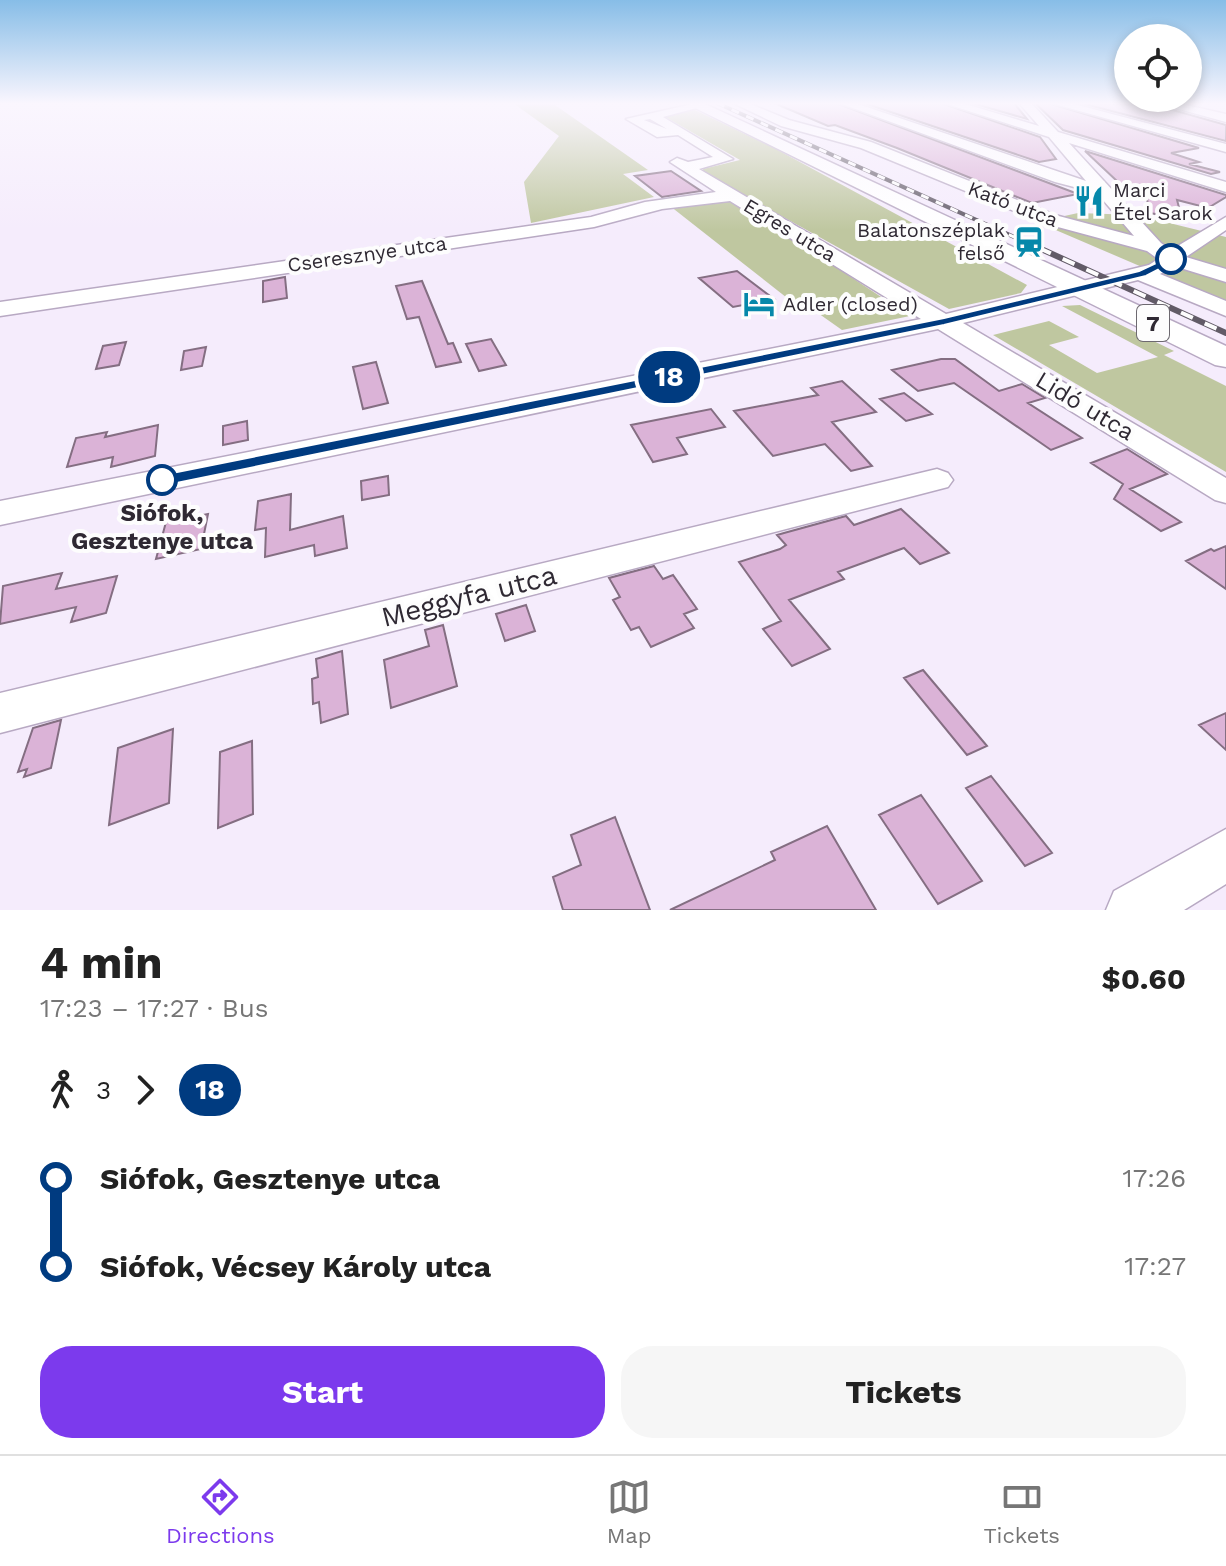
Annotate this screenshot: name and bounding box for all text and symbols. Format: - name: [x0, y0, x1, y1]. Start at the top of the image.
- map controls: [1114, 24, 1202, 112]
- button: locate: [1114, 24, 1202, 112]
- street label: Kató utca: [965, 176, 1061, 232]
- place label: Marci Étel Sarok: [1113, 178, 1213, 225]
- restaurant icon: Marci Étel Sarok: [1072, 184, 1106, 218]
- street label: Egres utca: [740, 193, 840, 267]
- place label: Balatonszéplak felső: [857, 218, 1005, 265]
- station icon: Balatonszéplak felső: [1012, 225, 1046, 259]
- street label: Cseresznye utca: [286, 231, 448, 277]
- unlabelled marker: [1156, 244, 1186, 274]
- hotel icon: Adler (closed): [742, 287, 776, 321]
- place label: Adler (closed): [783, 292, 918, 316]
- road number: 7: [1137, 305, 1169, 341]
- line badge: 18: [633, 351, 705, 403]
- text: 18: [654, 360, 684, 393]
- street label: Lidó utca: [1031, 366, 1139, 446]
- marker: Siófok, Gesztenye utca: [147, 465, 177, 495]
- place label: Siófok, Gesztenye utca: [71, 499, 253, 555]
- street label: Meggyfa utca: [378, 558, 560, 634]
- text: 4 min: [40, 937, 163, 989]
- text: $0.60: [1101, 961, 1186, 996]
- text: 17:23 – 17:27 · Bus: [40, 993, 268, 1023]
- icon: walk: [40, 1068, 84, 1112]
- icon: forward: [123, 1068, 167, 1112]
- text: 18: [195, 1073, 225, 1106]
- text: 3: [96, 1075, 111, 1105]
- text: Siófok, Gesztenye utca: [100, 1161, 440, 1196]
- text: 17:26: [1123, 1163, 1186, 1193]
- text: Siófok, Vécsey Károly utca: [100, 1249, 491, 1284]
- text: 17:27: [1124, 1251, 1186, 1281]
- button: Start: [40, 1346, 605, 1438]
- button: Tickets: [621, 1346, 1186, 1438]
- tab: Directions: [166, 1475, 275, 1548]
- tab: Map: [607, 1475, 652, 1548]
- tab: Tickets: [984, 1475, 1060, 1548]

